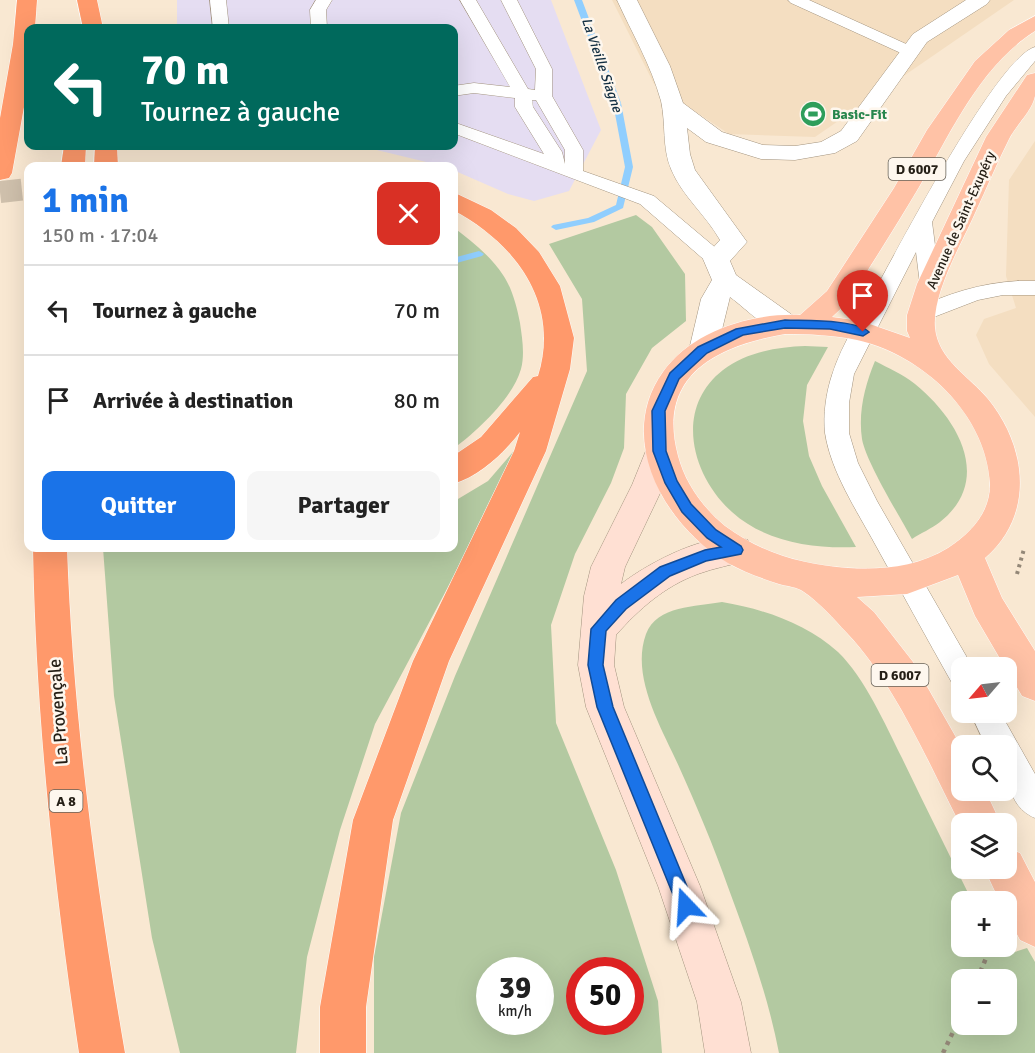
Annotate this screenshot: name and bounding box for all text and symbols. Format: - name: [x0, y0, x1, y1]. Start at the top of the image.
- water label: La Vieille Siagne: [578, 16, 626, 115]
- text: 70 m: [141, 45, 230, 96]
- icon: left: [42, 48, 120, 126]
- text: Tournez à gauche: [141, 96, 340, 129]
- sports icon: Basic-Fit: [798, 99, 828, 129]
- place label: Basic-Fit: [832, 106, 888, 123]
- street label: Avenue de Saint-Exupéry: [923, 148, 999, 292]
- road number: D 6007: [888, 158, 946, 180]
- text: 1 min: [42, 178, 129, 223]
- button: close: [377, 182, 440, 245]
- text: 150 m · 17:04: [42, 223, 158, 248]
- pin: [837, 270, 888, 332]
- icon: arrive: [846, 279, 879, 312]
- icon: left: [42, 294, 75, 327]
- text: Tournez à gauche: [93, 297, 257, 324]
- text: 70 m: [394, 297, 440, 324]
- icon: arrive: [42, 384, 75, 417]
- text: Arrivée à destination: [93, 387, 293, 414]
- text: 80 m: [394, 387, 440, 414]
- button: Quitter: [42, 471, 235, 540]
- button: Partager: [247, 471, 440, 540]
- north arrow: [951, 657, 1017, 723]
- map controls: [951, 657, 1017, 1035]
- street label: La Provençale: [43, 658, 73, 766]
- road number: D 6007: [872, 664, 928, 686]
- button: search: [951, 735, 1017, 801]
- road number: A 8: [50, 790, 82, 812]
- button: layers: [951, 813, 1017, 879]
- position arrow: [654, 874, 718, 938]
- button: +: [951, 891, 1017, 957]
- speed limit sign: 50: [566, 957, 644, 1035]
- button: −: [951, 969, 1017, 1035]
- text: 39: [499, 970, 531, 1007]
- text: km/h: [498, 1002, 532, 1020]

